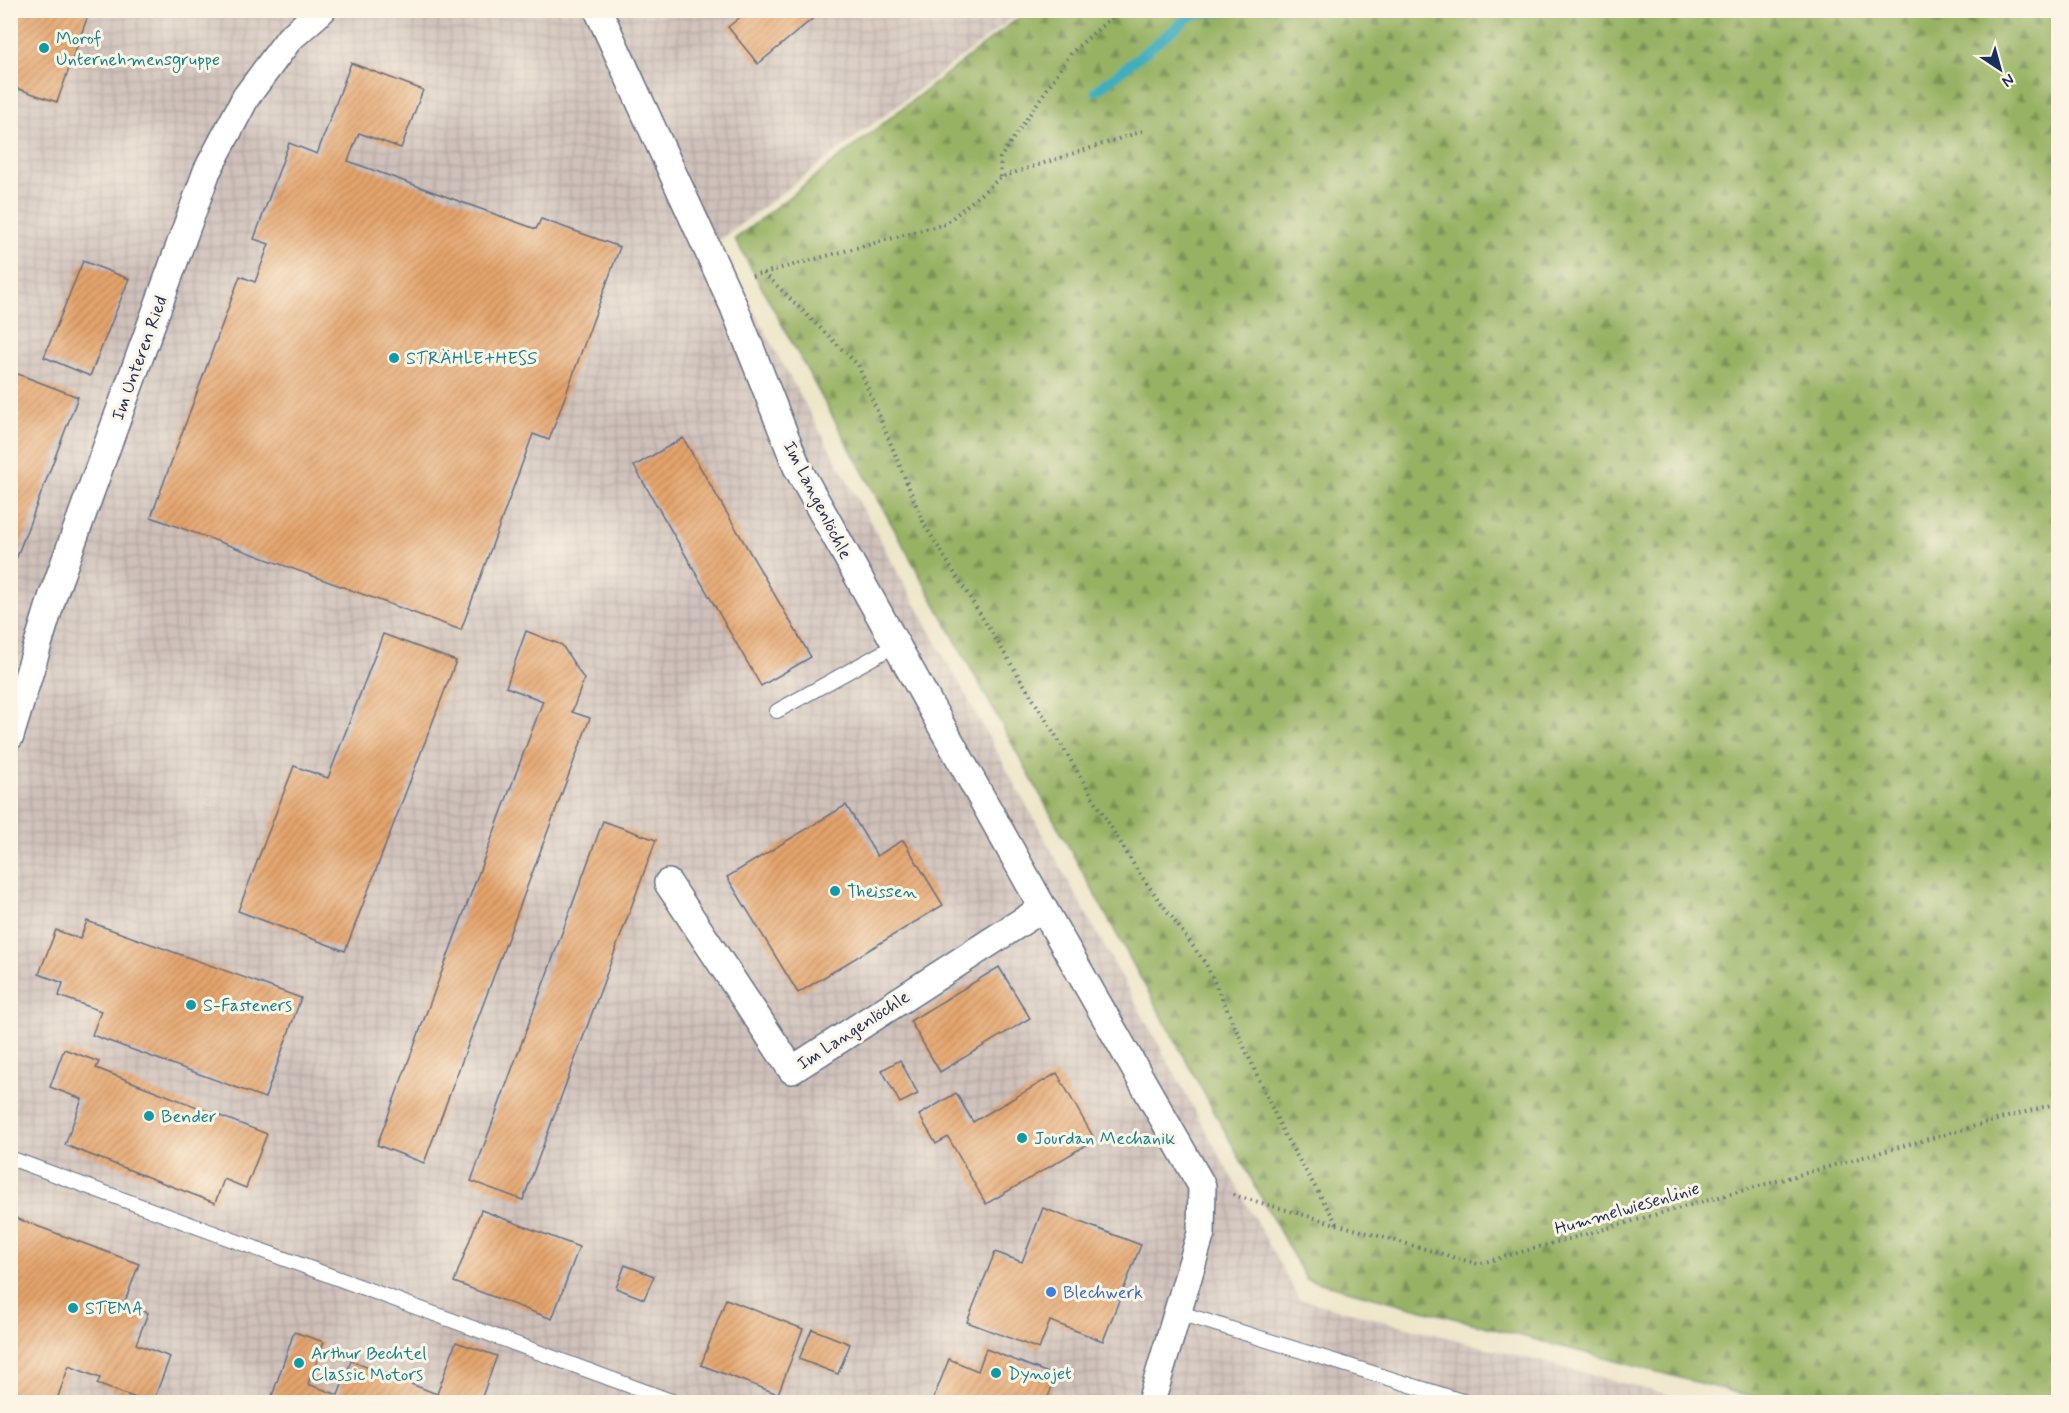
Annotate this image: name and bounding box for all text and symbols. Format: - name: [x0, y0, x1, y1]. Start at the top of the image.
- place label: Morof Unternehmensgruppe: [56, 27, 220, 73]
- north arrow: [1970, 39, 2030, 99]
- marker: Morof Unternehmensgruppe: [37, 41, 51, 55]
- text: N: [1997, 68, 2018, 92]
- street label: Im Unteren Ried: [106, 293, 174, 424]
- place label: STRÄHLE+HESS: [406, 347, 537, 371]
- marker: STRÄHLE+HESS: [387, 351, 401, 365]
- street label: Im Langenlöchle: [777, 437, 857, 564]
- place label: Theissen: [847, 880, 917, 904]
- marker: Theissen: [828, 884, 842, 898]
- street label: Im Langenlöchle: [793, 985, 915, 1076]
- place label: S-Fasteners: [203, 994, 292, 1018]
- marker: S-Fasteners: [184, 998, 198, 1012]
- place label: Bender: [161, 1105, 217, 1129]
- marker: Bender: [142, 1109, 156, 1123]
- place label: Jourdan Mechanik: [1034, 1127, 1175, 1151]
- marker: Jourdan Mechanik: [1015, 1131, 1029, 1145]
- street label: Hummelwiesenlinie: [1552, 1177, 1703, 1241]
- place label: Blechwerk: [1063, 1281, 1143, 1305]
- marker: Blechwerk: [1044, 1285, 1058, 1299]
- place label: STEMA: [85, 1297, 143, 1321]
- marker: STEMA: [66, 1301, 80, 1315]
- place label: Arthur Bechtel Classic Motors: [311, 1342, 427, 1387]
- marker: Arthur Bechtel Classic Motors: [292, 1356, 306, 1370]
- place label: Dynojet: [1008, 1362, 1072, 1386]
- marker: Dynojet: [989, 1366, 1003, 1380]

